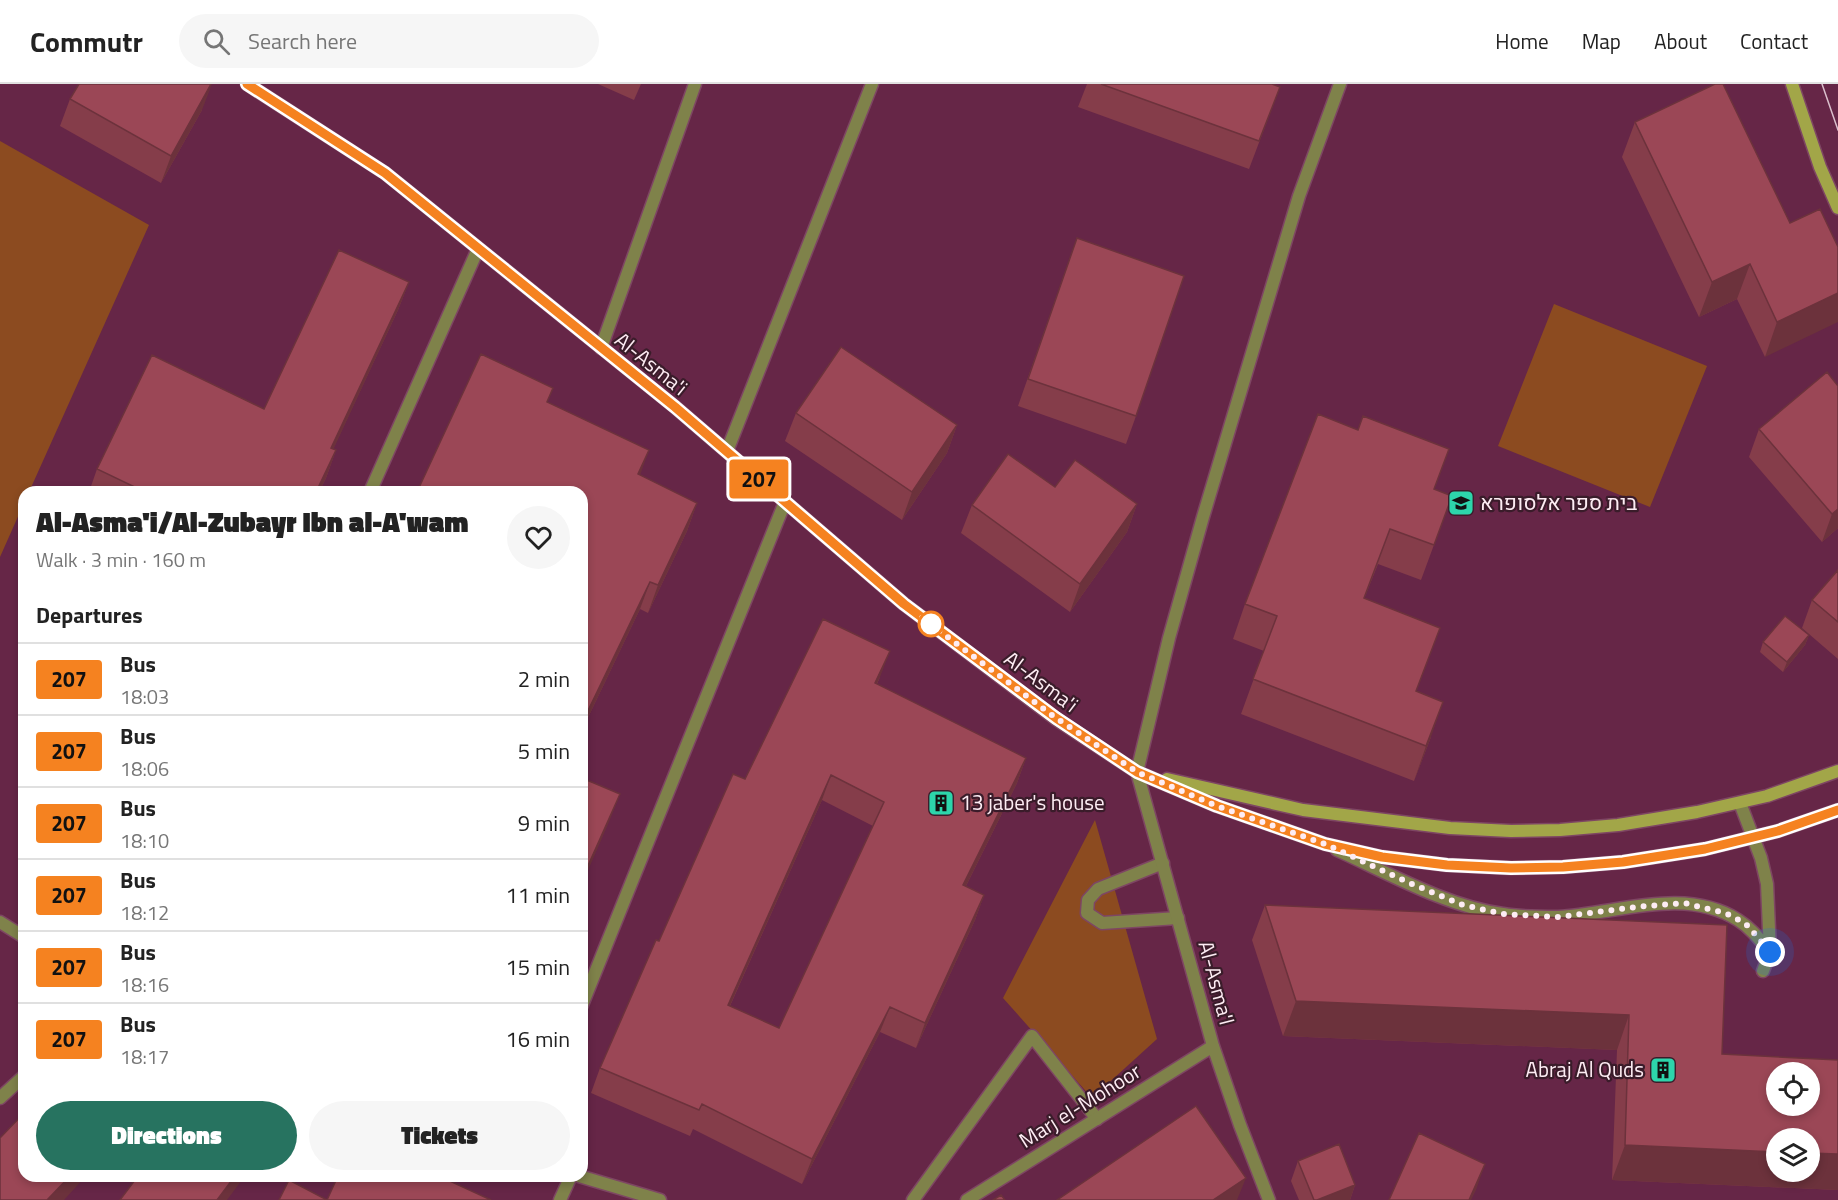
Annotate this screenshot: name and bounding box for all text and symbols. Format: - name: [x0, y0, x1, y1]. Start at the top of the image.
- search box: [179, 14, 599, 68]
- text: Commutr: [30, 20, 143, 63]
- text: Search here: [248, 24, 357, 58]
- icon: search: [200, 25, 233, 58]
- text: Home: [1495, 25, 1549, 57]
- text: Map: [1582, 25, 1621, 57]
- text: About: [1654, 25, 1707, 57]
- text: Contact: [1740, 25, 1808, 57]
- street label: Al-Asma'i: [608, 324, 695, 403]
- line badge: 207: [724, 460, 794, 498]
- text: 207: [741, 463, 777, 495]
- place label: בית ספר אלסופרא: [1480, 486, 1637, 518]
- school or university icon: בית ספר אלסופרא: [1446, 488, 1476, 518]
- text: Al-Asma'i/Al-Zubayr Ibn al-A'wam: [36, 500, 468, 543]
- button: heart: [507, 506, 570, 569]
- text: Walk · 3 min · 160 m: [36, 544, 206, 575]
- text: Departures: [36, 598, 143, 632]
- unlabelled marker: [918, 611, 944, 637]
- street label: Al-Asma'i: [998, 643, 1085, 720]
- text: Bus: [120, 647, 156, 681]
- text: 2 min: [518, 662, 570, 696]
- text: 207: [51, 663, 87, 695]
- text: 18:03: [120, 681, 169, 712]
- text: Bus: [120, 719, 156, 753]
- text: 5 min: [518, 734, 570, 768]
- text: 207: [51, 735, 87, 767]
- text: 18:06: [120, 753, 169, 784]
- place label: 13 jaber's house: [960, 786, 1105, 818]
- building icon: 13 jaber's house: [926, 788, 956, 818]
- text: Bus: [120, 791, 156, 825]
- text: 9 min: [518, 806, 570, 840]
- text: 207: [51, 807, 87, 839]
- text: 18:10: [120, 825, 169, 856]
- text: Bus: [120, 863, 156, 897]
- text: 11 min: [505, 878, 570, 912]
- text: 207: [51, 879, 87, 911]
- text: 18:12: [120, 897, 169, 928]
- text: Bus: [120, 935, 156, 969]
- street label: Al-Asma'l: [1190, 937, 1244, 1028]
- your location: [1755, 937, 1785, 967]
- text: 15 min: [505, 950, 570, 984]
- text: 207: [51, 951, 87, 983]
- text: 18:16: [120, 969, 169, 1000]
- text: Bus: [120, 1007, 156, 1041]
- text: 16 min: [505, 1022, 570, 1056]
- text: 207: [51, 1023, 87, 1055]
- text: 18:17: [120, 1041, 169, 1072]
- place label: Abraj Al Quds: [1526, 1053, 1644, 1085]
- street label: Marj el-Mohoor: [1012, 1055, 1147, 1155]
- building icon: Abraj Al Quds: [1648, 1055, 1678, 1085]
- map controls: [1766, 1062, 1820, 1182]
- button: locate: [1766, 1062, 1820, 1116]
- button: Directions: [36, 1101, 297, 1170]
- button: Tickets: [309, 1101, 570, 1170]
- button: layers: [1766, 1128, 1820, 1182]

